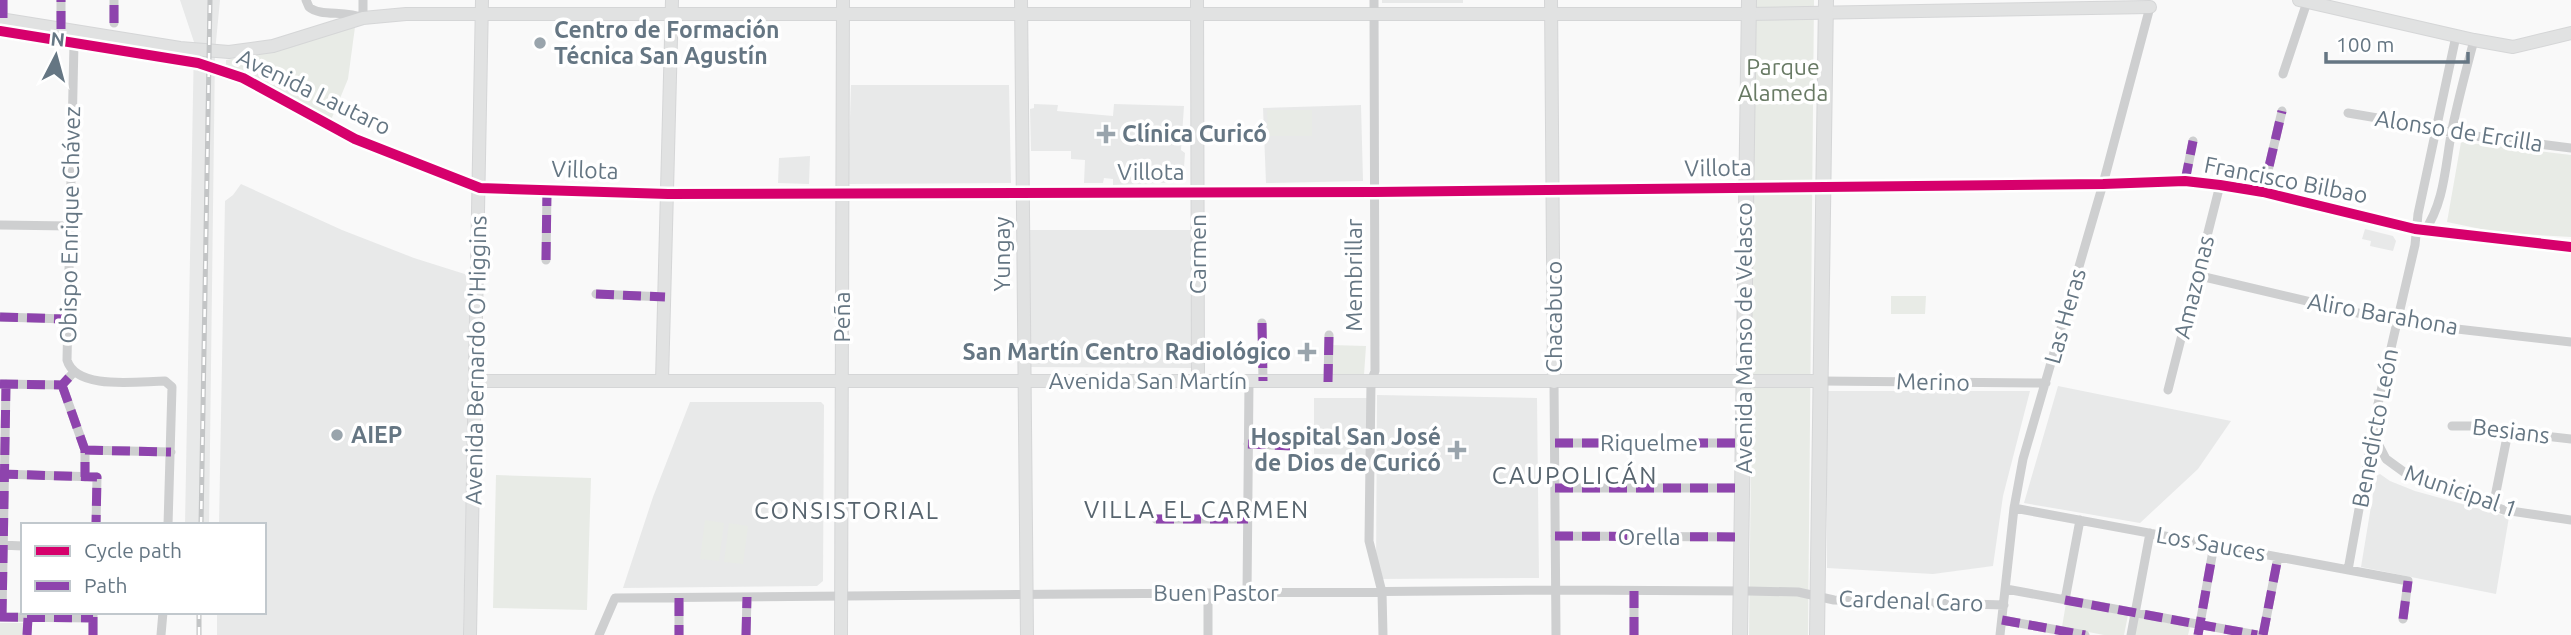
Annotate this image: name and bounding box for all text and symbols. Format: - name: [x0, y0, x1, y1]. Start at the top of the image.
- place label: Centro de Formación Técnica San Agustín: [554, 17, 780, 68]
- north arrow: [21, 21, 91, 91]
- scale bar: [2326, 21, 2468, 65]
- text: N: [50, 27, 66, 51]
- text: 100 m: [2336, 32, 2394, 56]
- marker: Centro de Formación Técnica San Agustín: [532, 35, 548, 51]
- street label: Avenida Lautaro: [233, 44, 395, 139]
- park label: Parque Alameda: [1738, 54, 1828, 105]
- street label: Alonso de Ercilla: [2373, 105, 2545, 156]
- street label: Obispo Enrique Chávez: [55, 106, 84, 344]
- place label: Clínica Curicó: [1122, 121, 1267, 146]
- marker: Clínica Curicó: [1096, 124, 1116, 144]
- street label: Francisco Bilbao: [2202, 151, 2370, 208]
- street label: Villota: [1684, 154, 1752, 181]
- street label: Villota: [551, 156, 619, 183]
- street label: Villota: [1117, 159, 1185, 184]
- street label: Avenida Manso de Velasco: [1731, 202, 1756, 474]
- street label: Carmen: [1185, 214, 1210, 294]
- street label: Avenida Bernardo O'Higgins: [460, 215, 491, 505]
- street label: Yungay: [989, 216, 1014, 292]
- street label: Membrillar: [1341, 218, 1366, 331]
- street label: Amazonas: [2169, 233, 2218, 341]
- street label: Chacabuco: [1541, 261, 1566, 373]
- street label: Las Heras: [2039, 265, 2090, 366]
- street label: Aliro Barahona: [2306, 288, 2460, 339]
- street label: Peña: [829, 292, 854, 342]
- place label: San Martín Centro Radiológico: [962, 339, 1291, 364]
- marker: San Martín Centro Radiológico: [1297, 342, 1317, 362]
- street label: Benedicto León: [2347, 346, 2402, 510]
- street label: Avenida San Martín: [1049, 368, 1247, 393]
- street label: Merino: [1896, 368, 1970, 395]
- street label: Besians: [2471, 413, 2551, 448]
- place label: AIEP: [351, 422, 402, 447]
- place label: Hospital San José de Dios de Curicó: [1250, 424, 1441, 475]
- marker: AIEP: [329, 427, 345, 443]
- street label: Riquelme: [1600, 430, 1698, 455]
- marker: Hospital San José de Dios de Curicó: [1447, 440, 1467, 460]
- street label: Municipal 1: [2401, 460, 2521, 522]
- district label: CAUPOLICÁN: [1492, 461, 1658, 489]
- district label: VILLA EL CARMEN: [1084, 496, 1310, 523]
- district label: CONSISTORIAL: [754, 497, 940, 524]
- street label: Los Sauces: [2154, 522, 2268, 565]
- legend: [21, 523, 266, 614]
- street label: Orella: [1617, 524, 1681, 549]
- text: Cycle path: [84, 538, 182, 562]
- text: Path: [84, 573, 127, 597]
- street label: Buen Pastor: [1153, 580, 1279, 605]
- street label: Cardenal Caro: [1838, 585, 1984, 616]

